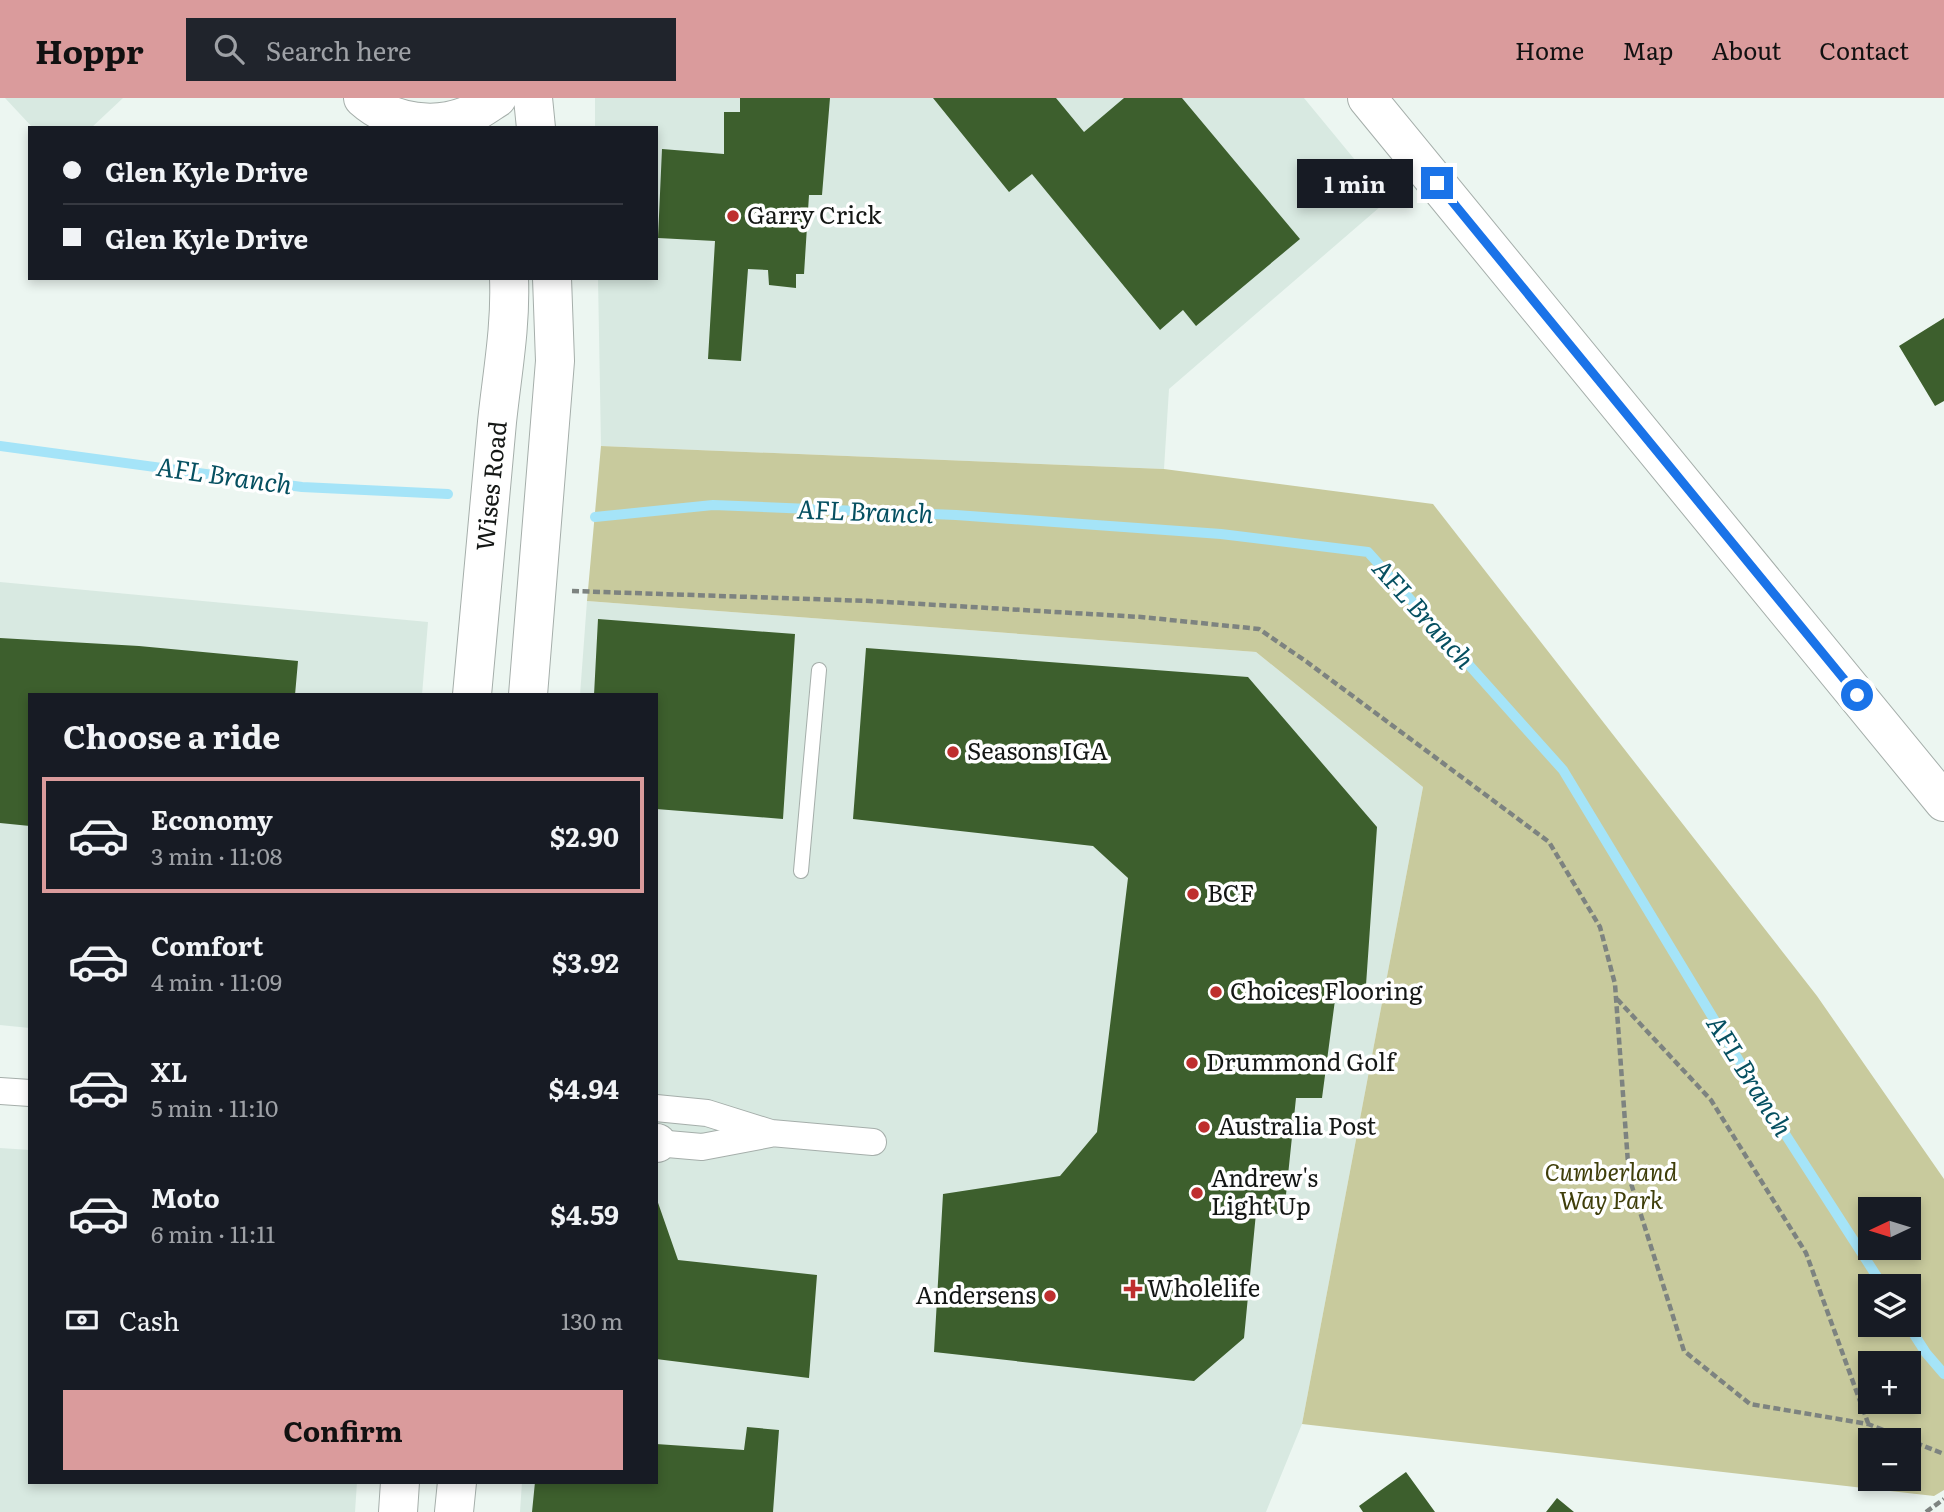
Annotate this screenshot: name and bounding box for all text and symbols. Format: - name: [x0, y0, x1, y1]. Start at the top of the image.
- search box: [186, 18, 676, 81]
- text: Hoppr: [35, 25, 144, 74]
- icon: search: [210, 30, 248, 68]
- text: Search here: [266, 30, 412, 69]
- text: Home: [1515, 32, 1584, 67]
- text: Map: [1622, 32, 1673, 67]
- text: About: [1711, 32, 1781, 67]
- text: Contact: [1819, 32, 1909, 67]
- text: Glen Kyle Drive: [105, 151, 308, 190]
- callout: 1 min: [1297, 158, 1412, 208]
- text: 1 min: [1324, 166, 1386, 200]
- route end: [1421, 167, 1453, 199]
- place label: Garry Crick: [747, 196, 882, 231]
- marker: Garry Crick: [725, 208, 741, 224]
- text: Glen Kyle Drive: [105, 218, 308, 257]
- street label: Wises Road: [465, 419, 514, 552]
- water label: AFL Branch: [154, 445, 295, 502]
- water label: AFL Branch: [796, 488, 934, 531]
- water label: AFL Branch: [1365, 548, 1485, 676]
- route start: [1841, 679, 1873, 711]
- text: Choose a ride: [63, 711, 280, 759]
- place label: Seasons IGA: [967, 732, 1108, 767]
- marker: Seasons IGA: [945, 744, 961, 760]
- text: Economy: [151, 799, 273, 838]
- icon: car: [67, 804, 130, 867]
- text: $2.90: [550, 816, 619, 855]
- text: 3 min · 11:08: [151, 838, 282, 872]
- place label: BCF: [1207, 874, 1254, 909]
- marker: BCF: [1185, 886, 1201, 902]
- text: Comfort: [151, 925, 263, 964]
- icon: car: [67, 930, 130, 993]
- text: $3.92: [552, 942, 619, 981]
- text: 4 min · 11:09: [151, 964, 282, 998]
- place label: Choices Flooring: [1230, 972, 1423, 1007]
- marker: Choices Flooring: [1208, 984, 1224, 1000]
- water label: AFL Branch: [1698, 1006, 1804, 1143]
- place label: Drummond Golf: [1206, 1043, 1397, 1078]
- text: XL: [151, 1051, 188, 1090]
- marker: Drummond Golf: [1184, 1055, 1200, 1071]
- icon: car: [67, 1056, 130, 1119]
- text: $4.94: [549, 1068, 619, 1107]
- text: 5 min · 11:10: [151, 1090, 278, 1124]
- place label: Australia Post: [1218, 1107, 1377, 1142]
- marker: Australia Post: [1196, 1119, 1212, 1135]
- park label: Cumberland Way Park: [1545, 1153, 1678, 1216]
- place label: Andrew's Light Up: [1211, 1159, 1318, 1222]
- text: Moto: [151, 1177, 220, 1216]
- icon: car: [67, 1182, 130, 1245]
- marker: Andrew's Light Up: [1189, 1185, 1205, 1201]
- text: $4.59: [550, 1194, 619, 1233]
- north arrow: [1858, 1197, 1922, 1260]
- map controls: [1858, 1197, 1921, 1491]
- text: 6 min · 11:11: [151, 1216, 275, 1250]
- place label: Wholelife: [1147, 1269, 1260, 1304]
- button: layers: [1858, 1274, 1921, 1337]
- place label: Andersens: [916, 1276, 1036, 1311]
- marker: Wholelife: [1125, 1281, 1141, 1297]
- marker: Andersens: [1042, 1288, 1058, 1304]
- text: Cash: [119, 1300, 180, 1339]
- icon: cash: [63, 1301, 101, 1339]
- text: 130 m: [561, 1303, 623, 1337]
- button: +: [1858, 1351, 1921, 1414]
- button: Confirm: [63, 1390, 623, 1470]
- button: −: [1858, 1428, 1921, 1491]

